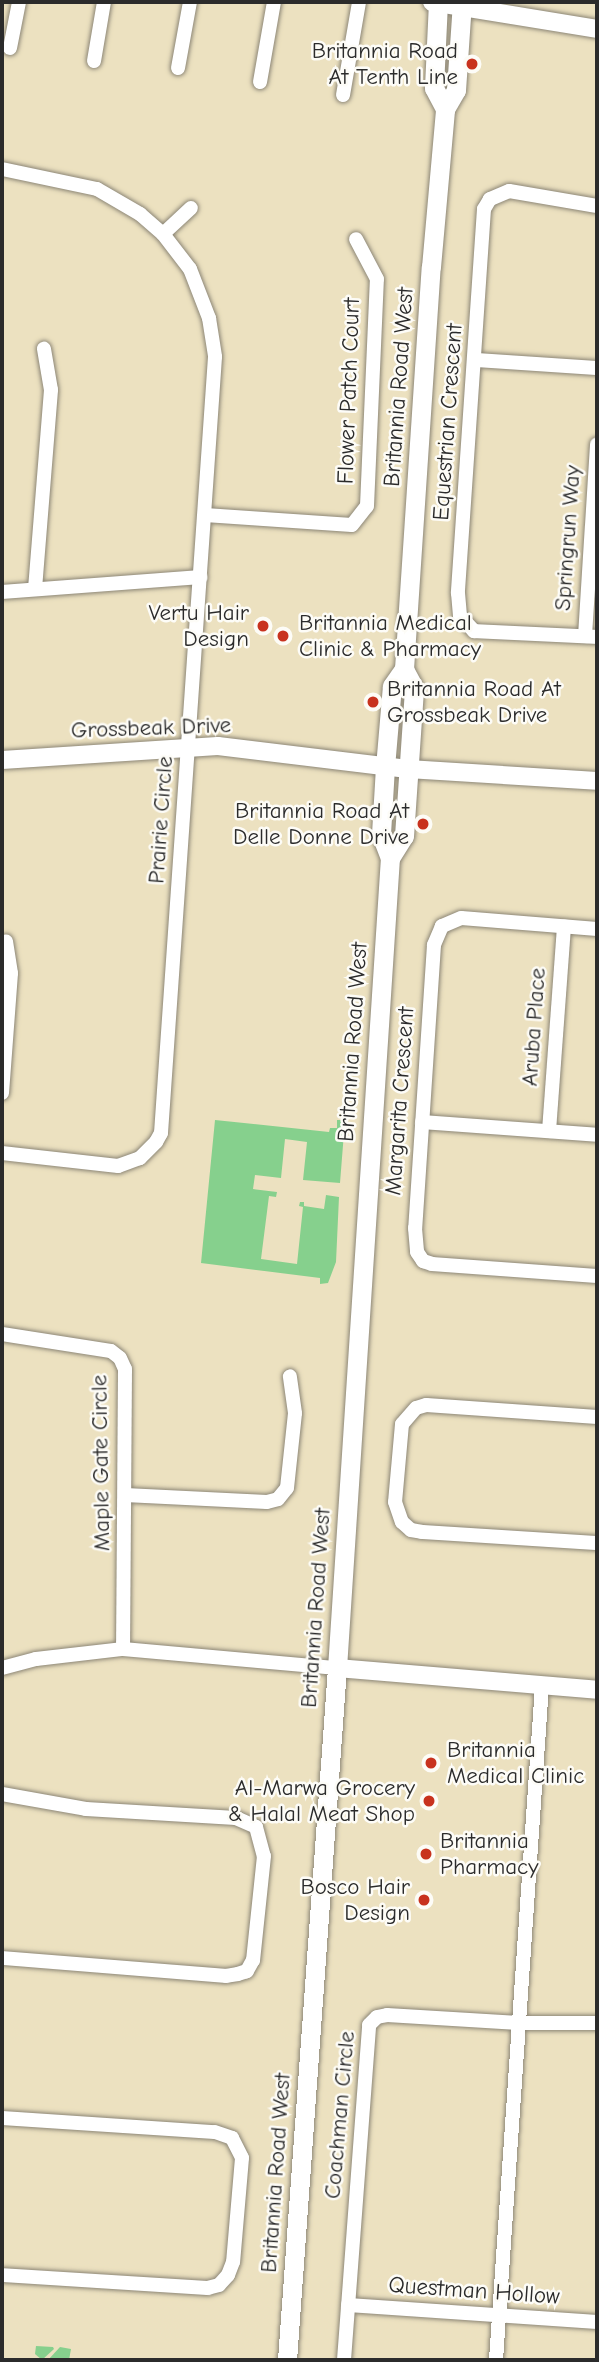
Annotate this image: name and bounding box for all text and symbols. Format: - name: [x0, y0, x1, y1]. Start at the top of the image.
- place label: Britannia Road At Tenth Line: [312, 37, 458, 91]
- marker: Britannia Road At Tenth Line: [464, 56, 480, 72]
- street label: Britannia Road West: [378, 286, 420, 488]
- street label: Flower Patch Court: [332, 297, 366, 485]
- street label: Equestrian Crescent: [427, 323, 469, 521]
- street label: Springrun Way: [549, 464, 587, 612]
- place label: Vertu Hair Design: [149, 599, 249, 653]
- place label: Britannia Medical Clinic & Pharmacy: [299, 609, 481, 663]
- marker: Vertu Hair Design: [255, 618, 271, 634]
- marker: Britannia Medical Clinic & Pharmacy: [273, 626, 293, 646]
- place label: Britannia Road At Grossbeak Drive: [387, 675, 561, 729]
- marker: Britannia Road At Grossbeak Drive: [365, 694, 381, 710]
- street label: Grossbeak Drive: [70, 711, 232, 745]
- street label: Prairie Circle: [143, 755, 179, 885]
- place label: Britannia Road At Delle Donne Drive: [233, 797, 409, 851]
- marker: Britannia Road At Delle Donne Drive: [415, 816, 431, 832]
- street label: Britannia Road West: [332, 941, 374, 1143]
- street label: Aruba Place: [516, 967, 552, 1087]
- street label: Margarita Crescent: [380, 1006, 420, 1196]
- street label: Maple Gate Circle: [86, 1375, 116, 1551]
- street label: Britannia Road West: [295, 1507, 337, 1709]
- place label: Britannia Medical Clinic: [447, 1736, 584, 1790]
- marker: Britannia Medical Clinic: [421, 1753, 441, 1773]
- place label: Al-Marwa Grocery & Halal Meat Shop: [228, 1774, 415, 1828]
- marker: Al-Marwa Grocery & Halal Meat Shop: [421, 1793, 437, 1809]
- place label: Britannia Pharmacy: [440, 1827, 538, 1881]
- marker: Britannia Pharmacy: [418, 1846, 434, 1862]
- place label: Bosco Hair Design: [300, 1873, 410, 1927]
- marker: Bosco Hair Design: [416, 1892, 432, 1908]
- street label: Coachman Circle: [319, 2030, 361, 2200]
- street label: Britannia Road West: [255, 2072, 297, 2274]
- street label: Questman Hollow: [387, 2271, 561, 2311]

